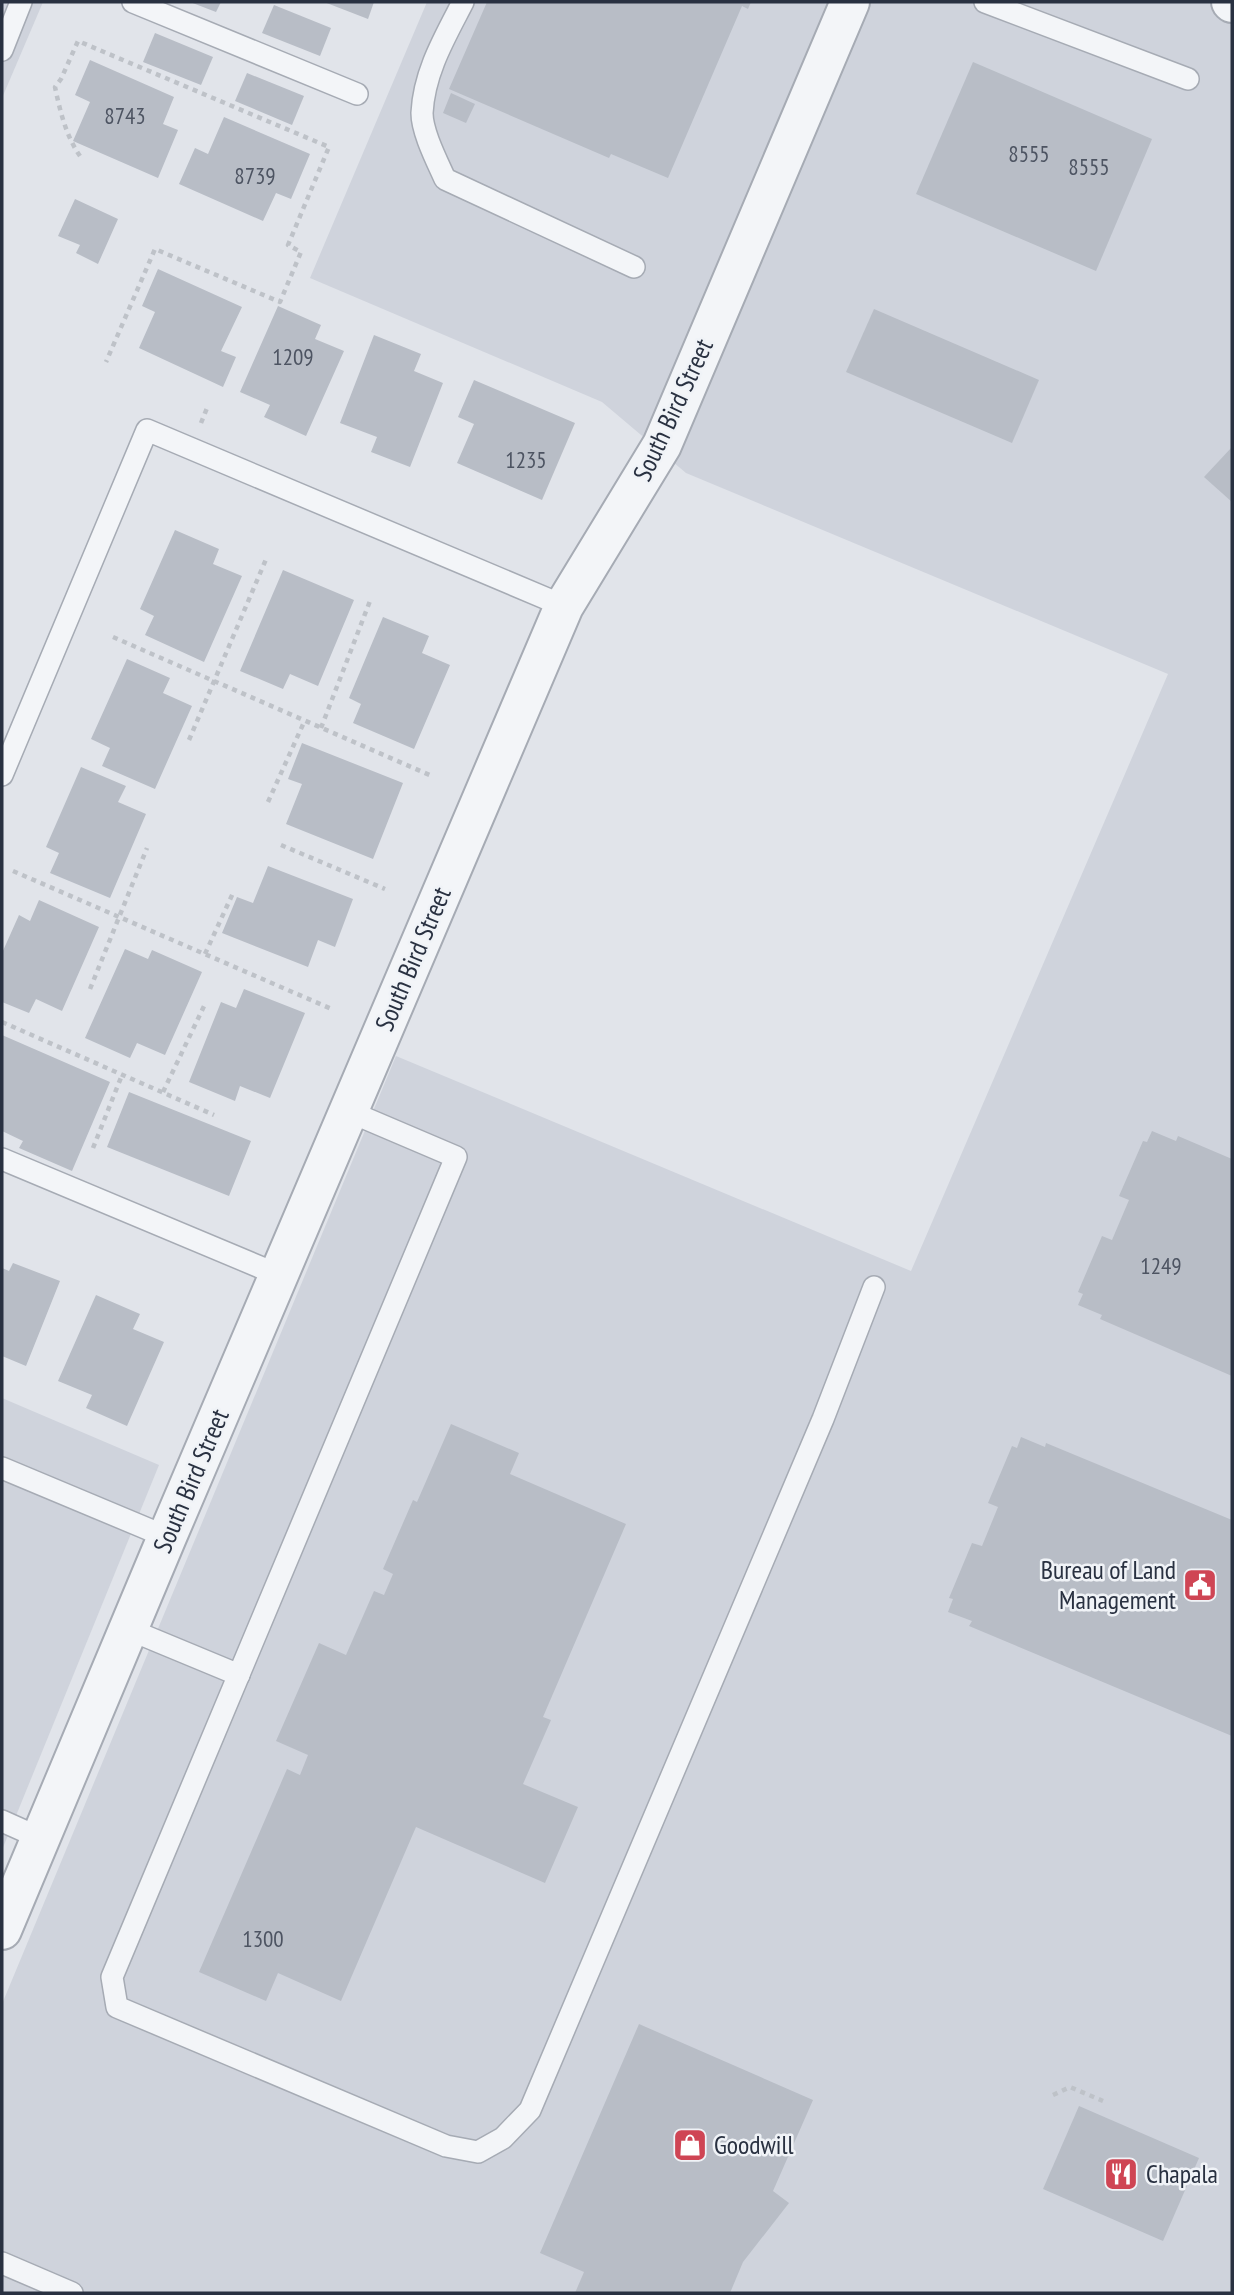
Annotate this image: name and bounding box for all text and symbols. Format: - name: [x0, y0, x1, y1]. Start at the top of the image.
- house number: 8743: [104, 101, 146, 130]
- house number: 8555: [1008, 139, 1050, 168]
- house number: 8555: [1068, 152, 1110, 181]
- house number: 8739: [234, 161, 276, 190]
- street label: South Bird Street: [625, 333, 720, 486]
- house number: 1209: [272, 342, 314, 371]
- house number: 1235: [505, 445, 547, 474]
- street label: South Bird Street: [367, 882, 458, 1036]
- house number: 1249: [1140, 1251, 1182, 1280]
- street label: South Bird Street: [145, 1404, 236, 1558]
- place label: Bureau of Land Management: [1041, 1553, 1176, 1616]
- public building icon: Bureau of Land Management: [1181, 1566, 1219, 1604]
- house number: 1300: [242, 1924, 284, 1953]
- shop icon: Goodwill: [671, 2126, 709, 2164]
- place label: Goodwill: [714, 2128, 794, 2161]
- restaurant icon: Chapala: [1102, 2155, 1140, 2193]
- place label: Chapala: [1146, 2157, 1218, 2190]

